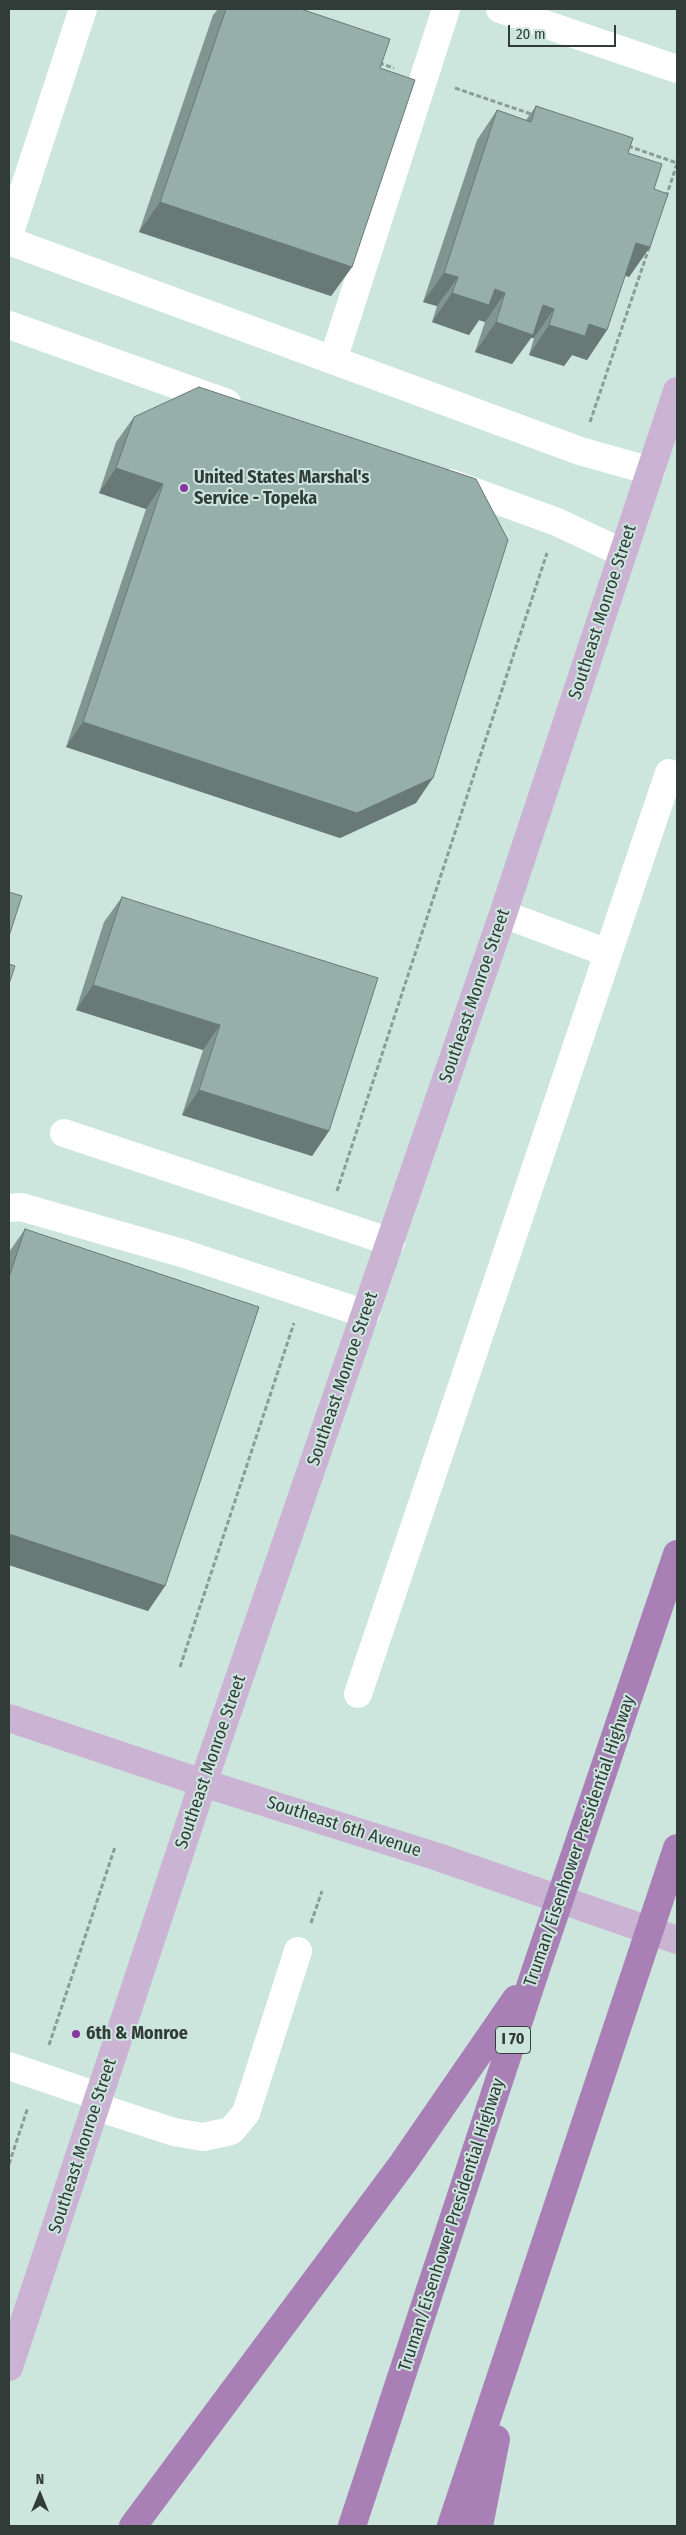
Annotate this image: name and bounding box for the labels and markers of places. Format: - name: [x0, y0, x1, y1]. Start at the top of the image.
- place label: United States Marshal's Service - Topeka: [194, 467, 369, 509]
- marker: United States Marshal's Service - Topeka: [178, 482, 190, 494]
- place label: 6th & Monroe: [86, 2023, 188, 2045]
- marker: 6th & Monroe: [70, 2028, 82, 2040]

